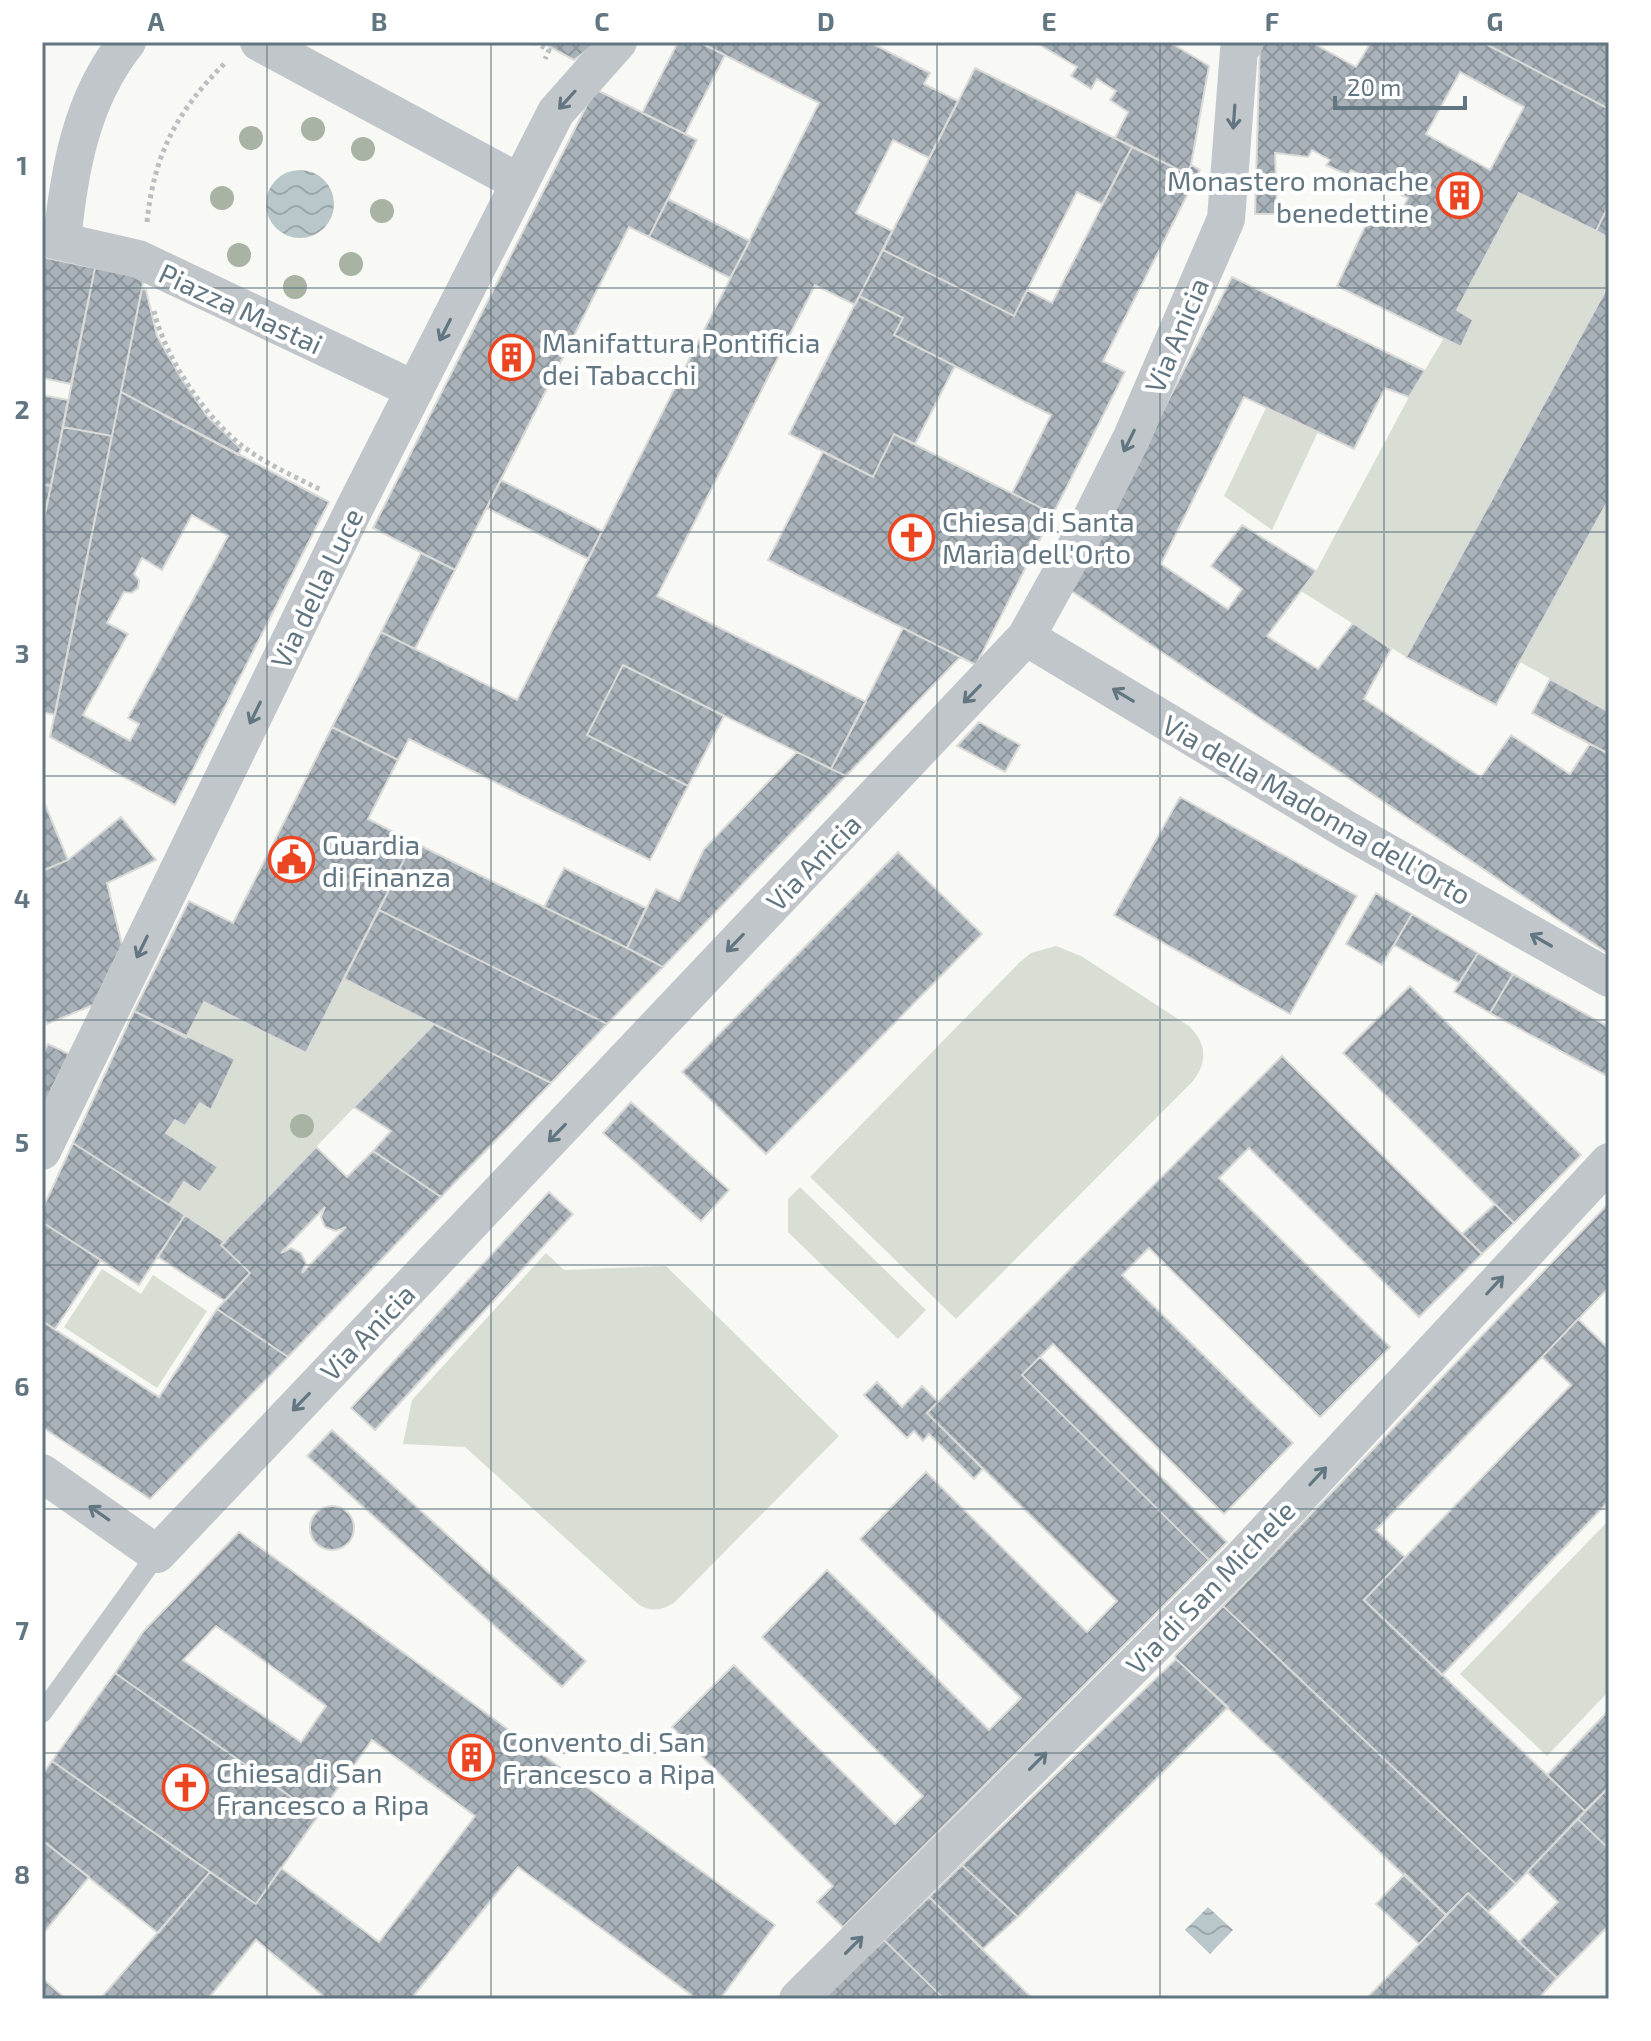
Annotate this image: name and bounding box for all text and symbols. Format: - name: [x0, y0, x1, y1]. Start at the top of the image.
- text: A: [148, 5, 165, 36]
- text: B: [371, 5, 387, 36]
- text: C: [594, 5, 610, 36]
- text: D: [817, 5, 835, 36]
- text: E: [1041, 5, 1057, 36]
- text: F: [1265, 5, 1279, 36]
- text: G: [1487, 5, 1503, 36]
- scale bar: [1335, 60, 1465, 110]
- text: 20 m: [1347, 72, 1401, 101]
- one-way arrow: [558, 90, 576, 110]
- one-way arrow: [1226, 104, 1241, 130]
- text: 1: [16, 149, 28, 180]
- place label: Monastero monache benedettine: [1167, 163, 1429, 229]
- building icon: Monastero monache benedettine: [1436, 172, 1484, 220]
- street label: Piazza Mastai: [154, 255, 328, 361]
- street label: Via Anicia: [1137, 272, 1215, 398]
- one-way arrow: [437, 317, 453, 341]
- place label: Manifattura Pontificia dei Tabacchi: [542, 325, 820, 391]
- building icon: Manifattura Pontificia dei Tabacchi: [487, 334, 535, 382]
- text: 2: [14, 393, 30, 424]
- one-way arrow: [1121, 429, 1136, 453]
- street label: Via della Luce: [263, 502, 369, 674]
- place label: Chiesa di Santa Maria dell'Orto: [942, 504, 1135, 570]
- church icon: Chiesa di Santa Maria dell'Orto: [887, 513, 935, 561]
- text: 3: [15, 637, 29, 668]
- one-way arrow: [963, 684, 982, 703]
- one-way arrow: [1112, 687, 1135, 703]
- one-way arrow: [247, 701, 262, 725]
- street label: Via della Madonna dell'Orto: [1157, 707, 1477, 911]
- street label: Via Anicia: [759, 806, 867, 918]
- place label: Guardia di Finanza: [322, 827, 451, 893]
- public building icon: Guardia di Finanza: [267, 836, 315, 884]
- text: 4: [14, 882, 30, 913]
- one-way arrow: [1530, 932, 1553, 948]
- one-way arrow: [726, 933, 745, 952]
- one-way arrow: [133, 935, 149, 959]
- one-way arrow: [548, 1123, 567, 1142]
- text: 5: [15, 1126, 29, 1157]
- street label: Via Anicia: [313, 1276, 421, 1388]
- one-way arrow: [1485, 1276, 1504, 1295]
- text: 6: [14, 1370, 30, 1401]
- one-way arrow: [291, 1392, 310, 1412]
- one-way arrow: [1309, 1466, 1327, 1486]
- street label: Via di San Michele: [1118, 1493, 1302, 1681]
- one-way arrow: [89, 1505, 111, 1521]
- text: 7: [15, 1614, 29, 1645]
- place label: Convento di San Francesco a Ripa: [502, 1724, 715, 1790]
- building icon: Convento di San Francesco a Ripa: [447, 1733, 495, 1781]
- one-way arrow: [1028, 1752, 1047, 1771]
- place label: Chiesa di San Francesco a Ripa: [216, 1755, 429, 1821]
- church icon: Chiesa di San Francesco a Ripa: [161, 1764, 209, 1812]
- text: 8: [14, 1858, 30, 1889]
- one-way arrow: [844, 1936, 863, 1955]

